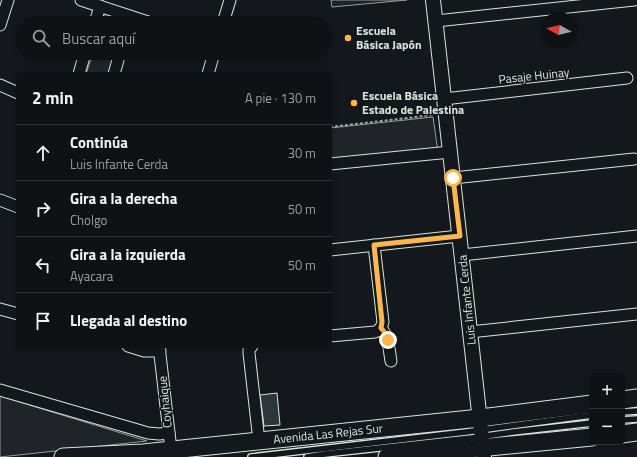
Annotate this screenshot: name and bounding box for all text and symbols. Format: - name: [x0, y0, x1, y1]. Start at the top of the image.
- north arrow: [541, 12, 577, 48]
- search box: [16, 16, 332, 60]
- place label: Escuela Básica Japón: [356, 21, 422, 54]
- icon: search: [30, 27, 52, 49]
- text: Buscar aquí: [62, 27, 135, 50]
- marker: Escuela Básica Japón: [343, 33, 353, 43]
- street label: Pasaje Huinay: [498, 62, 571, 89]
- text: 2 min: [32, 85, 73, 111]
- place label: Escuela Básica Estado de Palestina: [362, 86, 464, 119]
- text: A pie · 130 m: [245, 88, 316, 108]
- marker: Escuela Básica Estado de Palestina: [349, 98, 359, 108]
- text: Continúa: [70, 131, 128, 154]
- icon: ahead: [32, 142, 54, 164]
- text: 30 m: [288, 143, 316, 163]
- text: Luis Infante Cerda: [70, 154, 168, 174]
- route start: [444, 169, 462, 187]
- text: Gira a la derecha: [70, 187, 177, 210]
- icon: right: [32, 198, 54, 220]
- text: 50 m: [288, 199, 316, 219]
- text: Cholgo: [70, 210, 107, 230]
- text: Gira a la izquierda: [70, 243, 186, 266]
- icon: left: [32, 254, 54, 276]
- street label: Luis Infante Cerda: [452, 254, 481, 346]
- text: 50 m: [288, 255, 316, 275]
- text: Ayacara: [70, 266, 113, 286]
- text: Llegada al destino: [70, 309, 187, 332]
- icon: arrive: [32, 310, 54, 332]
- route end: [379, 331, 397, 349]
- map controls: [589, 373, 625, 445]
- button: +: [589, 373, 625, 409]
- street label: Coyhaique: [152, 375, 177, 429]
- button: −: [589, 409, 625, 445]
- street label: Avenida Las Rejas Sur: [272, 418, 384, 449]

